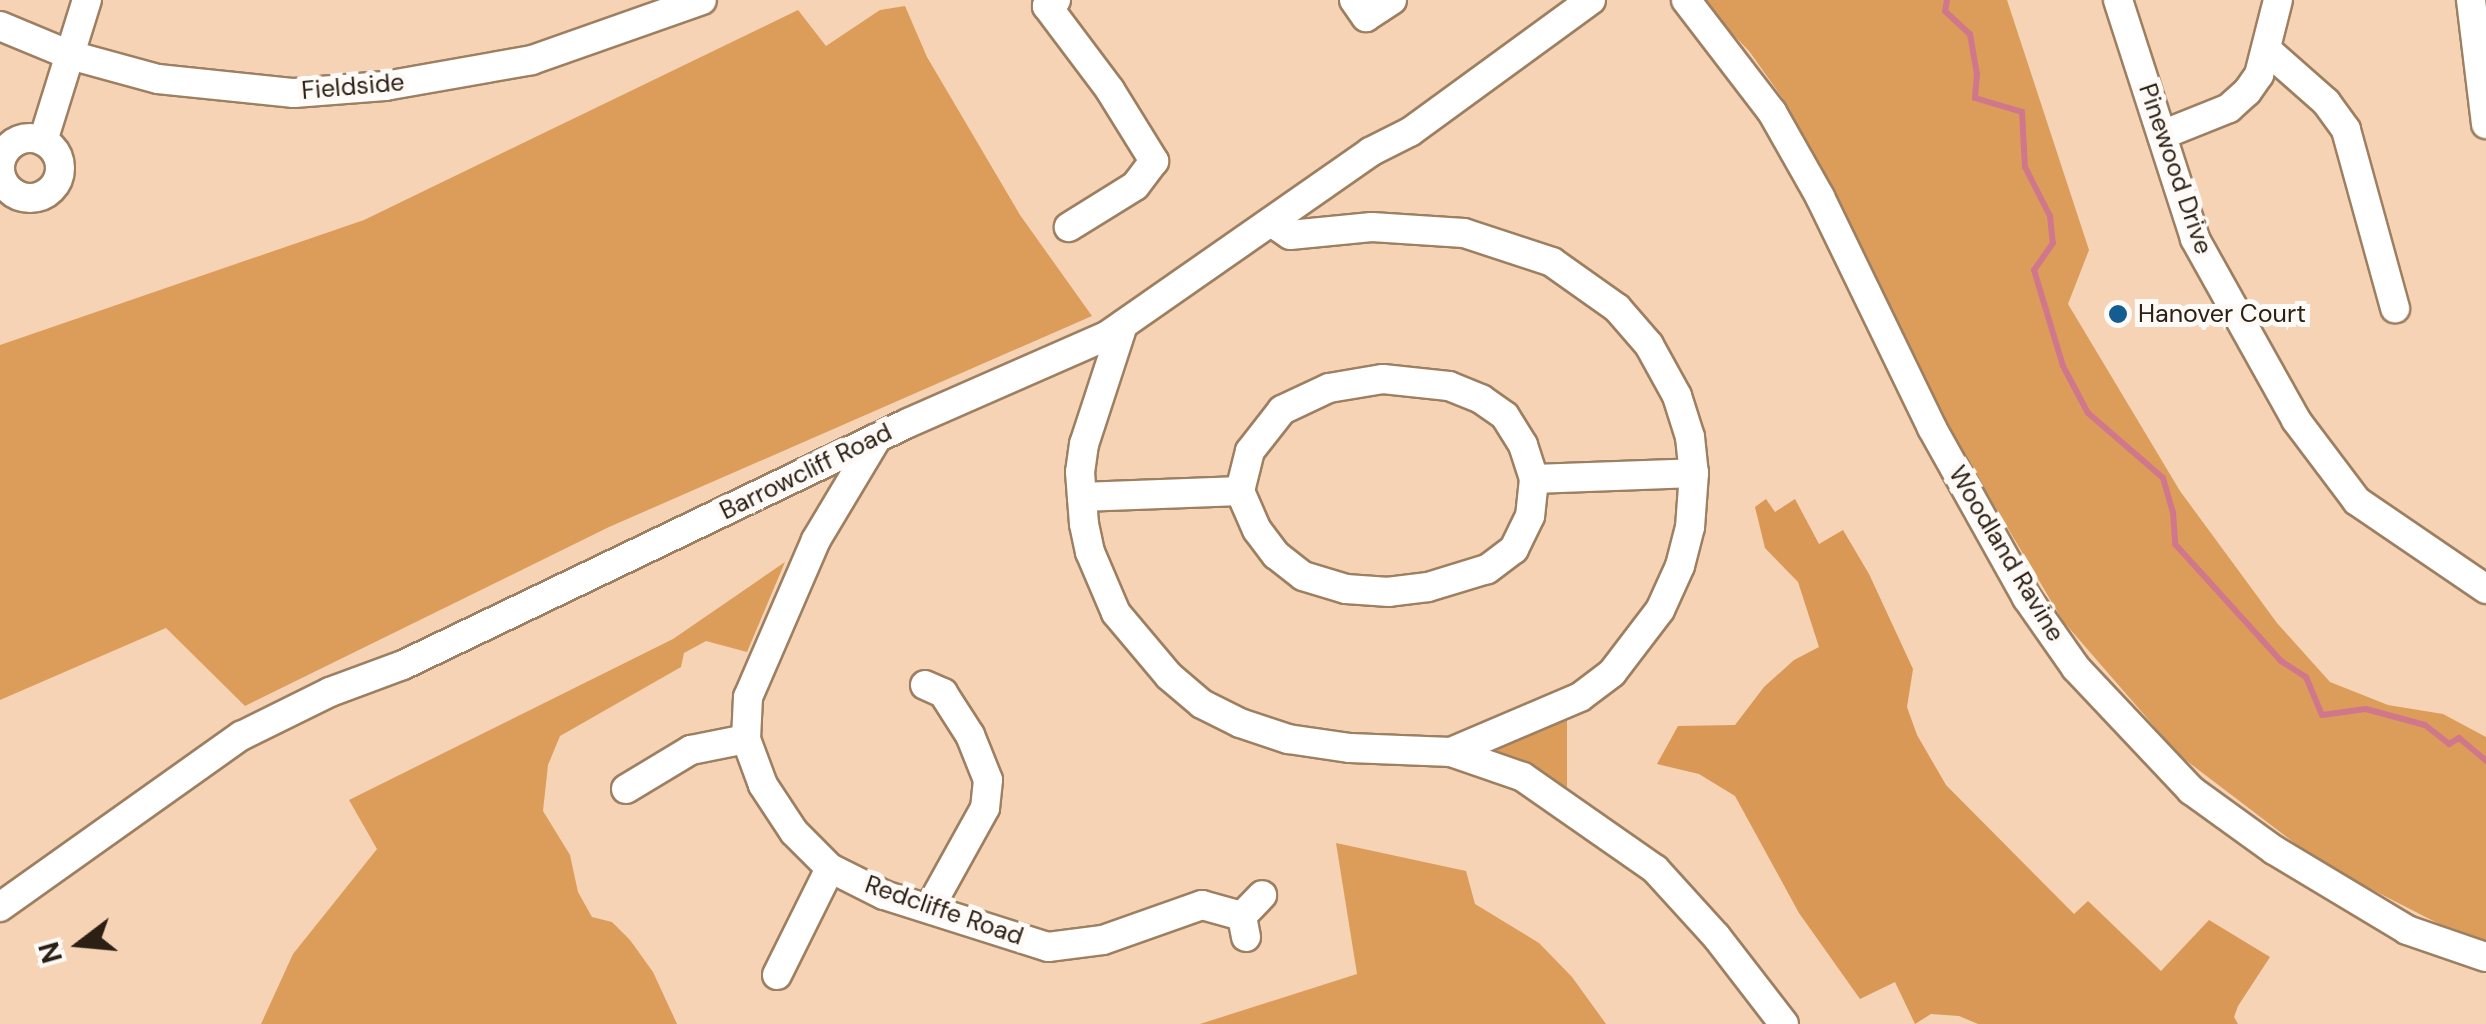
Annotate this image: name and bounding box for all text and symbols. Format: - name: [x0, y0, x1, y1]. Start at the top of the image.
- street label: Fieldside: [300, 68, 406, 106]
- street label: Pinewood Drive: [2132, 80, 2218, 258]
- place label: Hanover Court: [2138, 299, 2306, 329]
- marker: Hanover Court: [2107, 303, 2129, 325]
- street label: Barrowcliff Road: [715, 417, 897, 527]
- street label: Woodland Ravine: [1942, 461, 2070, 647]
- street label: Redcliffe Road: [861, 870, 1027, 952]
- north arrow: [30, 894, 130, 994]
- text: N: [30, 937, 71, 967]

